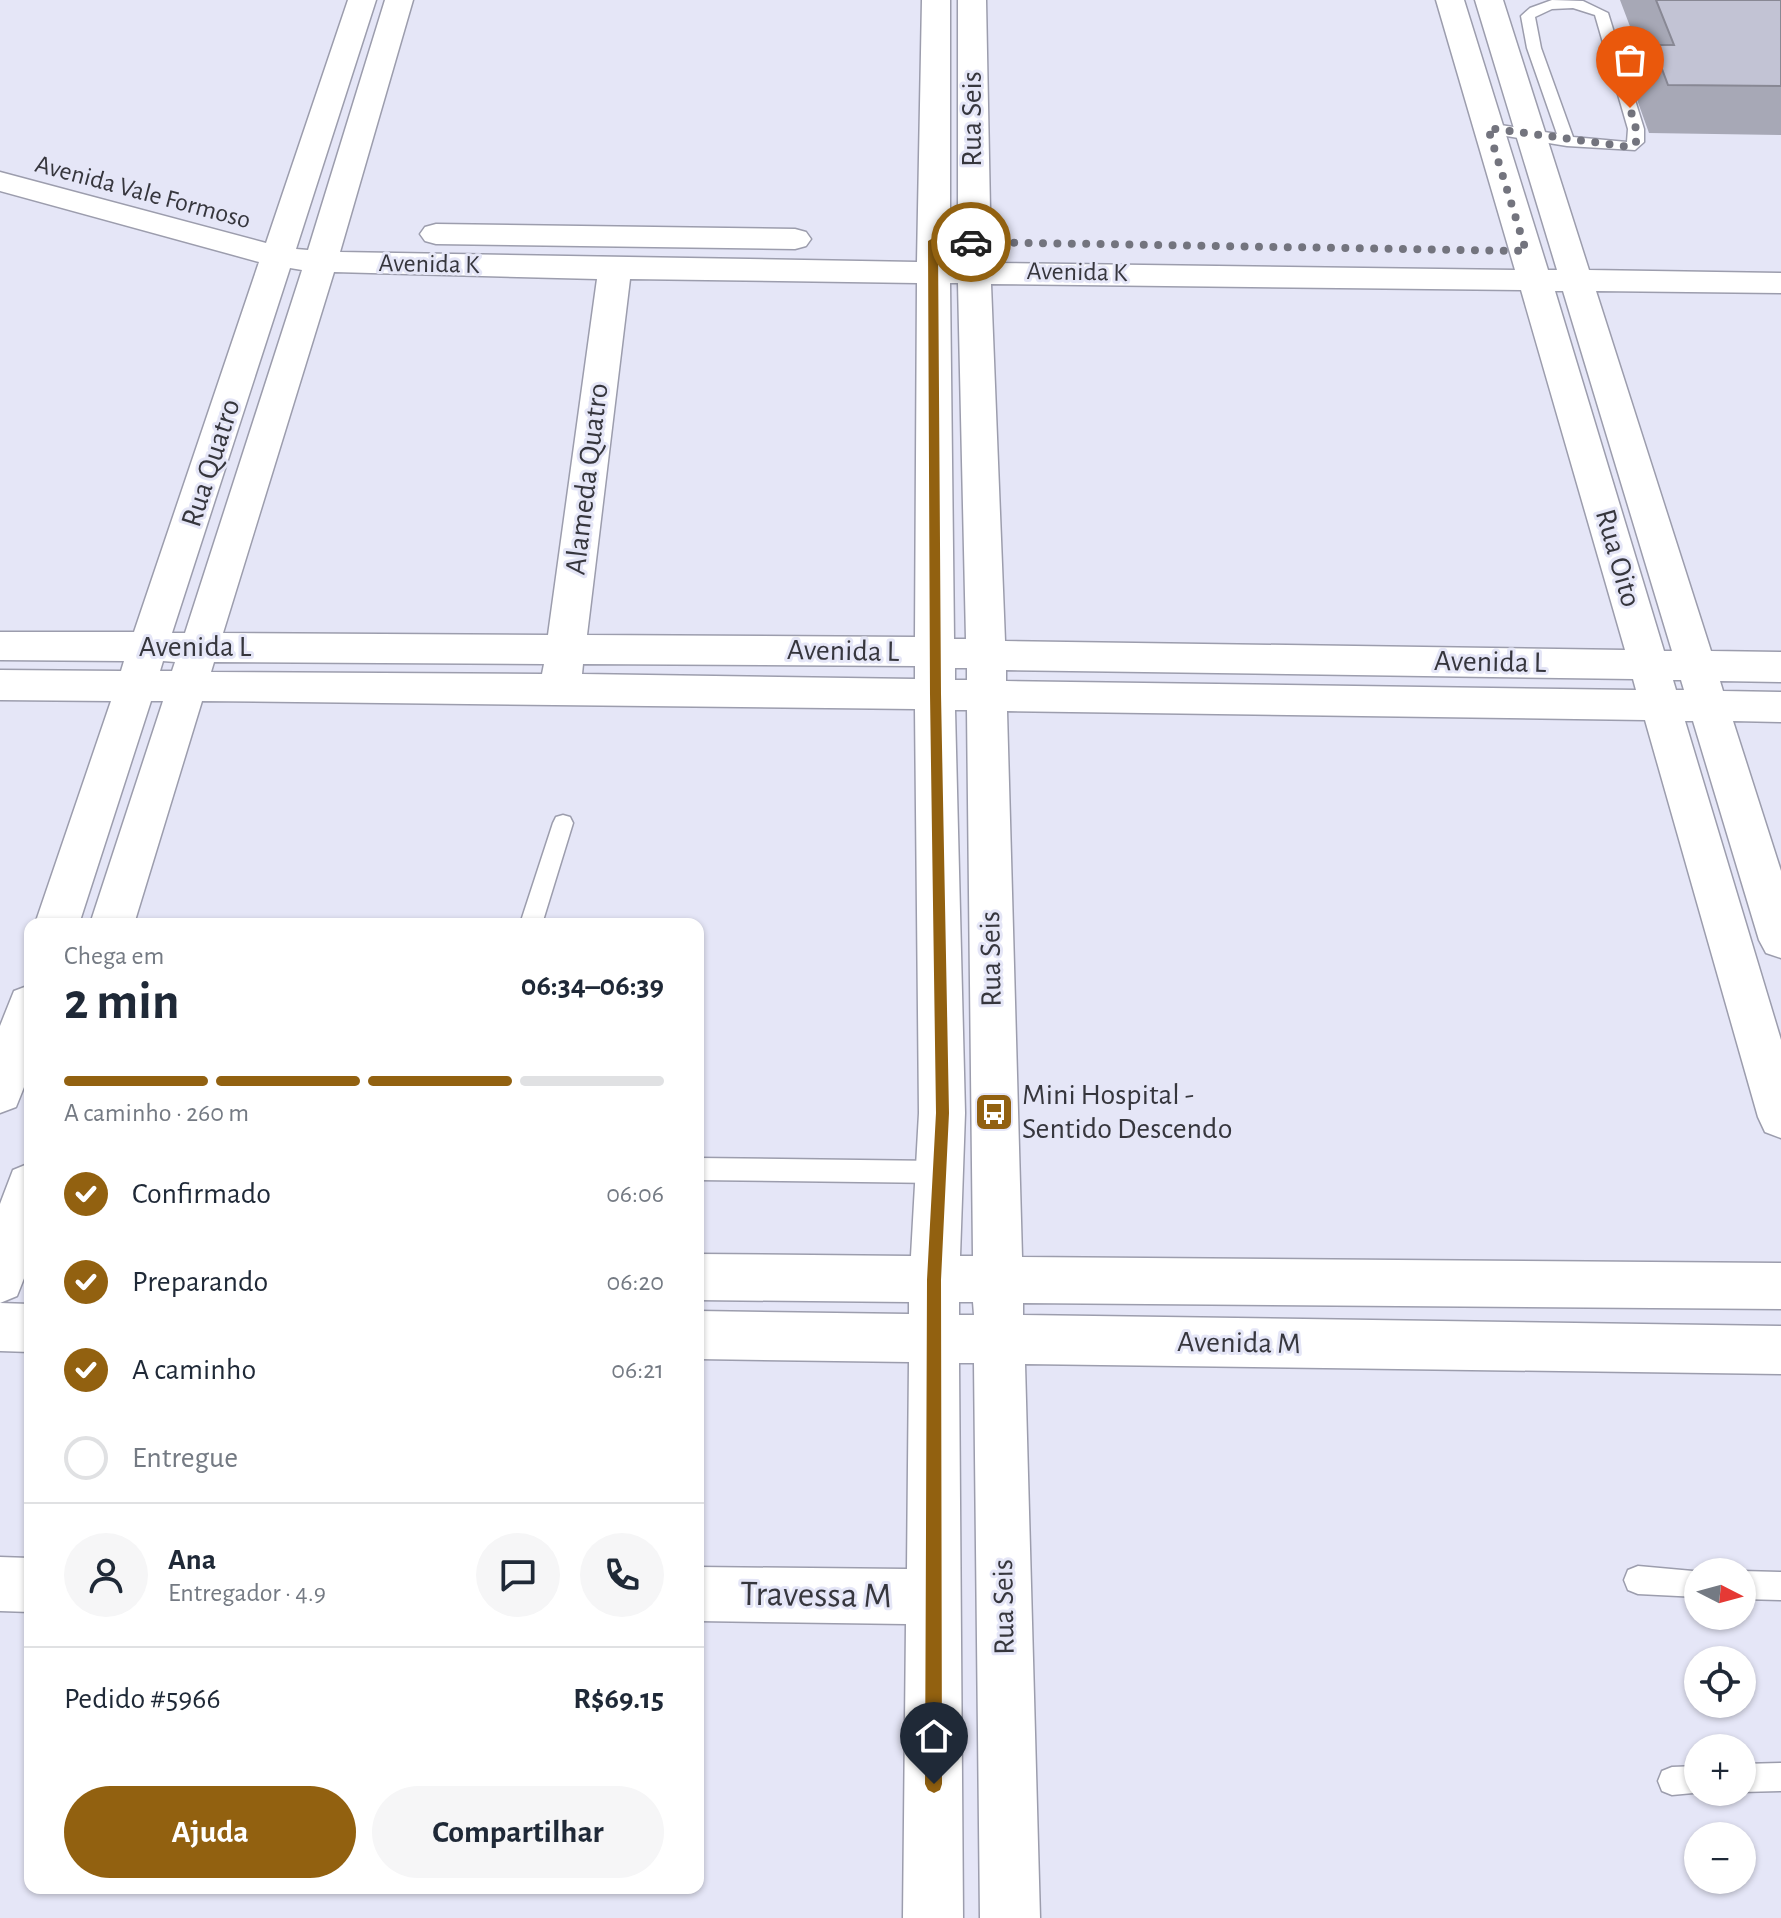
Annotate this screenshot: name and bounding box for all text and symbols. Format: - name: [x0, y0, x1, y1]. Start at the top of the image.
- pin: [1596, 26, 1664, 108]
- icon: bag: [1608, 38, 1652, 82]
- street label: Rua Seis: [957, 71, 987, 167]
- street label: Avenida Vale Formoso: [33, 151, 253, 233]
- courier: [931, 202, 1011, 282]
- icon: car: [949, 220, 993, 264]
- street label: Avenida K: [378, 250, 480, 278]
- street label: Avenida K: [1026, 258, 1128, 286]
- street label: Alameda Quatro: [560, 381, 614, 577]
- street label: Rua Quatro: [176, 395, 246, 531]
- street label: Rua Oito: [1590, 506, 1646, 610]
- street label: Avenida L: [139, 632, 252, 662]
- street label: Avenida L: [787, 635, 900, 667]
- street label: Avenida L: [1434, 646, 1547, 678]
- street label: Rua Seis: [975, 911, 1007, 1007]
- text: Chega em: [64, 943, 164, 969]
- text: 06:34–06:39: [521, 971, 664, 1001]
- text: 2 min: [64, 976, 179, 1028]
- place label: Mini Hospital - Sentido Descendo: [1022, 1080, 1232, 1144]
- bus stop icon: Mini Hospital - Sentido Descendo: [973, 1091, 1015, 1133]
- text: A caminho · 260 m: [64, 1100, 249, 1126]
- icon: check: [64, 1172, 108, 1216]
- text: Confirmado: [132, 1179, 271, 1209]
- text: 06:06: [606, 1181, 664, 1207]
- icon: check: [64, 1260, 108, 1304]
- text: Preparando: [132, 1267, 268, 1297]
- text: 06:20: [607, 1269, 664, 1295]
- street label: Avenida M: [1177, 1327, 1301, 1359]
- icon: check: [64, 1348, 108, 1392]
- text: A caminho: [132, 1355, 256, 1385]
- text: 06:21: [611, 1357, 664, 1383]
- text: Entregue: [132, 1443, 238, 1473]
- button: person: [64, 1533, 148, 1617]
- button: chat: [476, 1533, 560, 1617]
- button: phone: [580, 1533, 664, 1617]
- text: Ana: [168, 1545, 216, 1575]
- north arrow: [1684, 1558, 1756, 1630]
- map controls: [1684, 1558, 1756, 1894]
- street label: Rua Seis: [988, 1559, 1020, 1655]
- street label: Travessa M: [740, 1576, 892, 1614]
- text: Entregador · 4.9: [168, 1580, 326, 1606]
- button: locate: [1684, 1646, 1756, 1718]
- text: Pedido #5966: [64, 1684, 221, 1714]
- text: R$69.15: [573, 1684, 664, 1714]
- pin: [900, 1702, 968, 1784]
- icon: home: [912, 1714, 956, 1758]
- button: +: [1684, 1734, 1756, 1806]
- button: Ajuda: [64, 1786, 356, 1878]
- button: Compartilhar: [372, 1786, 664, 1878]
- button: −: [1684, 1822, 1756, 1894]

